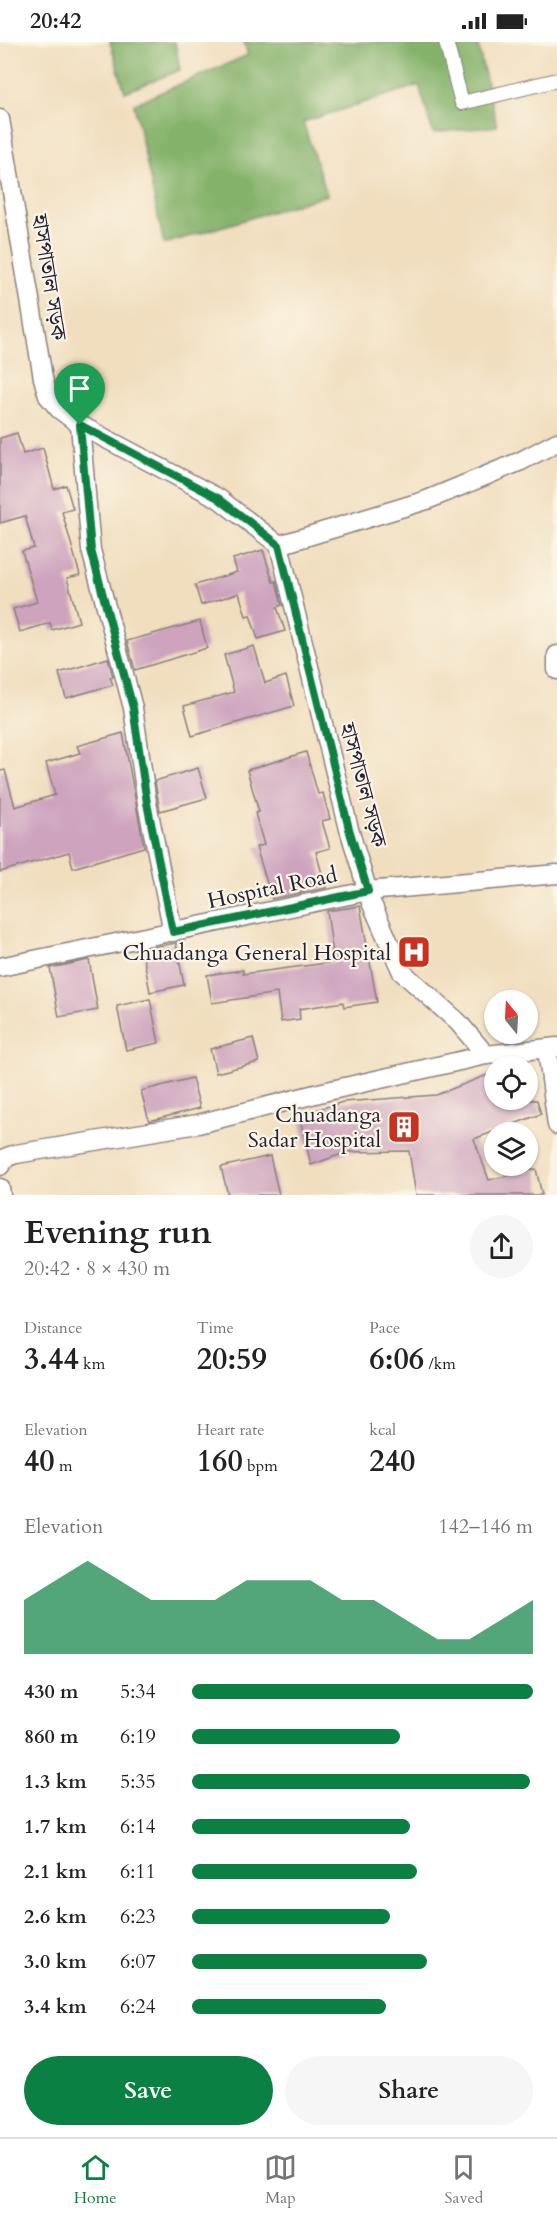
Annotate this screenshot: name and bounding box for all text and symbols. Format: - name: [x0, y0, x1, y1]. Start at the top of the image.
- text: 20:42: [30, 6, 81, 36]
- street label: হাসপাতাল সড়ক: [24, 211, 74, 344]
- pin: [54, 363, 105, 425]
- icon: arrive: [63, 372, 96, 405]
- street label: হাসপাতাল সড়ক: [332, 719, 394, 852]
- street label: Hospital Road: [205, 860, 340, 916]
- hospital icon: Chuadanga General Hospital: [396, 934, 432, 970]
- place label: Chuadanga General Hospital: [123, 938, 391, 968]
- north arrow: [484, 990, 538, 1044]
- map controls: [484, 990, 538, 1176]
- button: locate: [484, 1056, 538, 1110]
- place label: Chuadanga Sadar Hospital: [248, 1100, 381, 1155]
- building icon: Chuadanga Sadar Hospital: [386, 1109, 422, 1145]
- button: layers: [484, 1122, 538, 1176]
- text: Evening run: [24, 1210, 212, 1255]
- button: share: [470, 1215, 533, 1278]
- text: 20:42 · 8 × 430 m: [24, 1255, 170, 1282]
- text: Distance: [24, 1317, 82, 1339]
- text: Time: [197, 1317, 234, 1339]
- text: Pace: [369, 1317, 400, 1339]
- text: 3.44: [24, 1339, 79, 1380]
- text: 20:59: [197, 1339, 267, 1380]
- text: 6:06: [369, 1339, 424, 1380]
- text: km: [79, 1353, 105, 1375]
- text: /km: [424, 1353, 456, 1375]
- text: Elevation: [24, 1419, 88, 1441]
- text: Heart rate: [197, 1419, 264, 1441]
- text: kcal: [369, 1419, 396, 1441]
- text: 40: [24, 1441, 55, 1482]
- text: 160: [197, 1441, 243, 1482]
- text: 240: [369, 1441, 415, 1482]
- text: m: [55, 1455, 73, 1477]
- text: bpm: [243, 1455, 278, 1477]
- text: Elevation: [24, 1513, 103, 1540]
- text: 142–146 m: [438, 1513, 533, 1540]
- text: 430 m: [24, 1678, 79, 1705]
- text: 5:34: [120, 1678, 156, 1705]
- text: 860 m: [24, 1723, 79, 1750]
- text: 6:19: [120, 1723, 156, 1750]
- text: 1.3 km: [24, 1768, 87, 1795]
- text: 5:35: [120, 1768, 156, 1795]
- text: 1.7 km: [24, 1813, 87, 1840]
- text: 6:14: [120, 1813, 156, 1840]
- text: 2.1 km: [24, 1858, 87, 1885]
- text: 6:11: [120, 1858, 156, 1885]
- text: 2.6 km: [24, 1903, 87, 1930]
- text: 6:23: [120, 1903, 156, 1930]
- text: 3.0 km: [24, 1948, 87, 1975]
- text: 6:07: [120, 1948, 156, 1975]
- text: 3.4 km: [24, 1993, 87, 2020]
- text: 6:24: [120, 1993, 156, 2020]
- button: Save: [24, 2056, 273, 2125]
- button: Share: [285, 2056, 533, 2125]
- tab: Home: [74, 2151, 117, 2209]
- tab: Map: [264, 2151, 297, 2209]
- tab: Saved: [444, 2151, 483, 2209]

